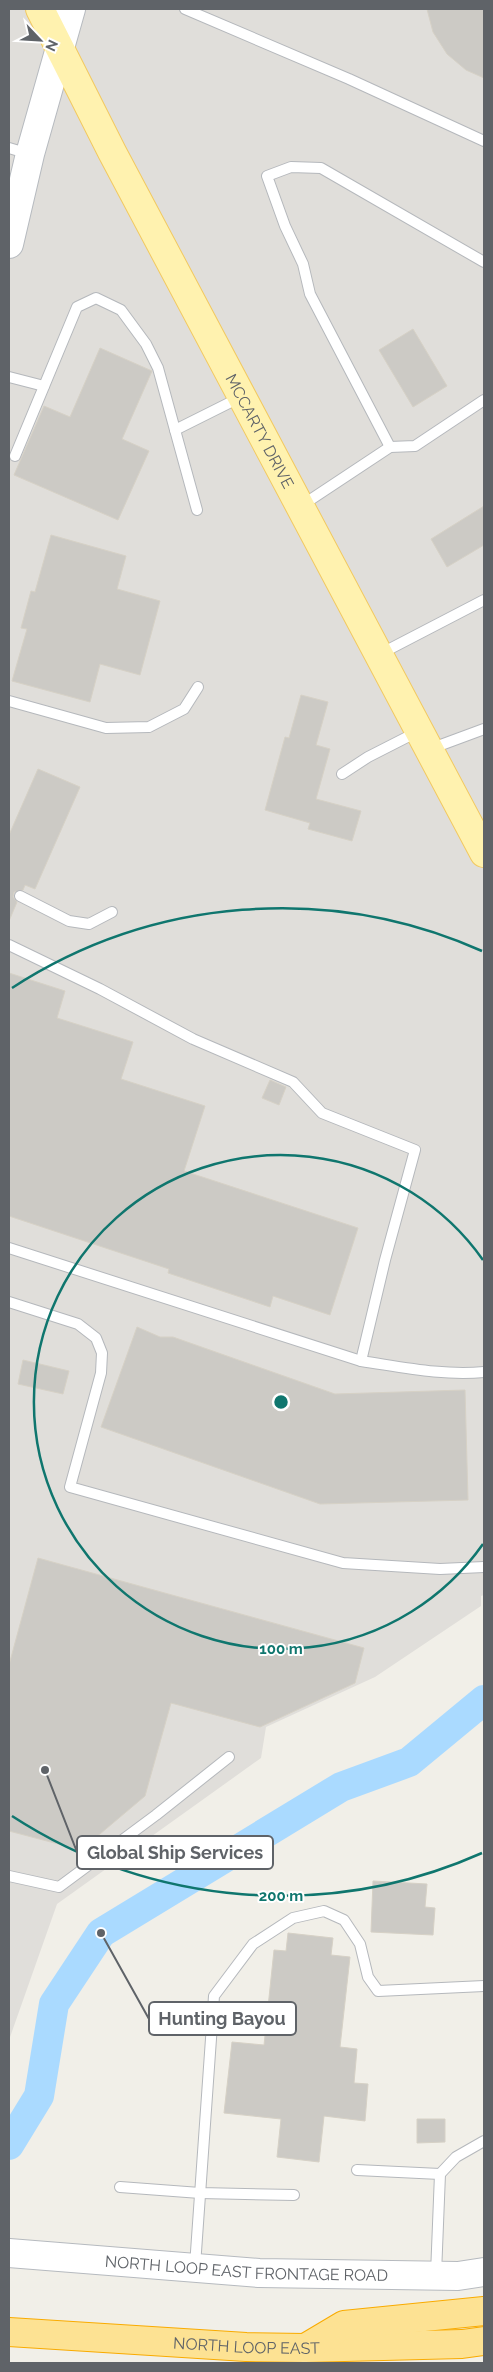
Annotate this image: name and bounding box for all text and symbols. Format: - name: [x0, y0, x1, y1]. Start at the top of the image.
- north arrow: [15, 15, 65, 65]
- text: N: [42, 37, 61, 54]
- street label: MCCARTY DRIVE: [221, 371, 298, 492]
- centre of rings: [272, 1393, 290, 1411]
- text: 100 m: [259, 1640, 303, 1658]
- callout: Global Ship Services: [77, 1836, 273, 1869]
- text: Global Ship Services: [87, 1842, 263, 1863]
- text: 200 m: [259, 1887, 303, 1905]
- callout: Hunting Bayou: [149, 2002, 296, 2035]
- text: Hunting Bayou: [158, 2008, 286, 2029]
- street label: NORTH LOOP EAST FRONTAGE ROAD: [104, 2252, 388, 2285]
- street label: NORTH LOOP EAST: [173, 2333, 320, 2358]

